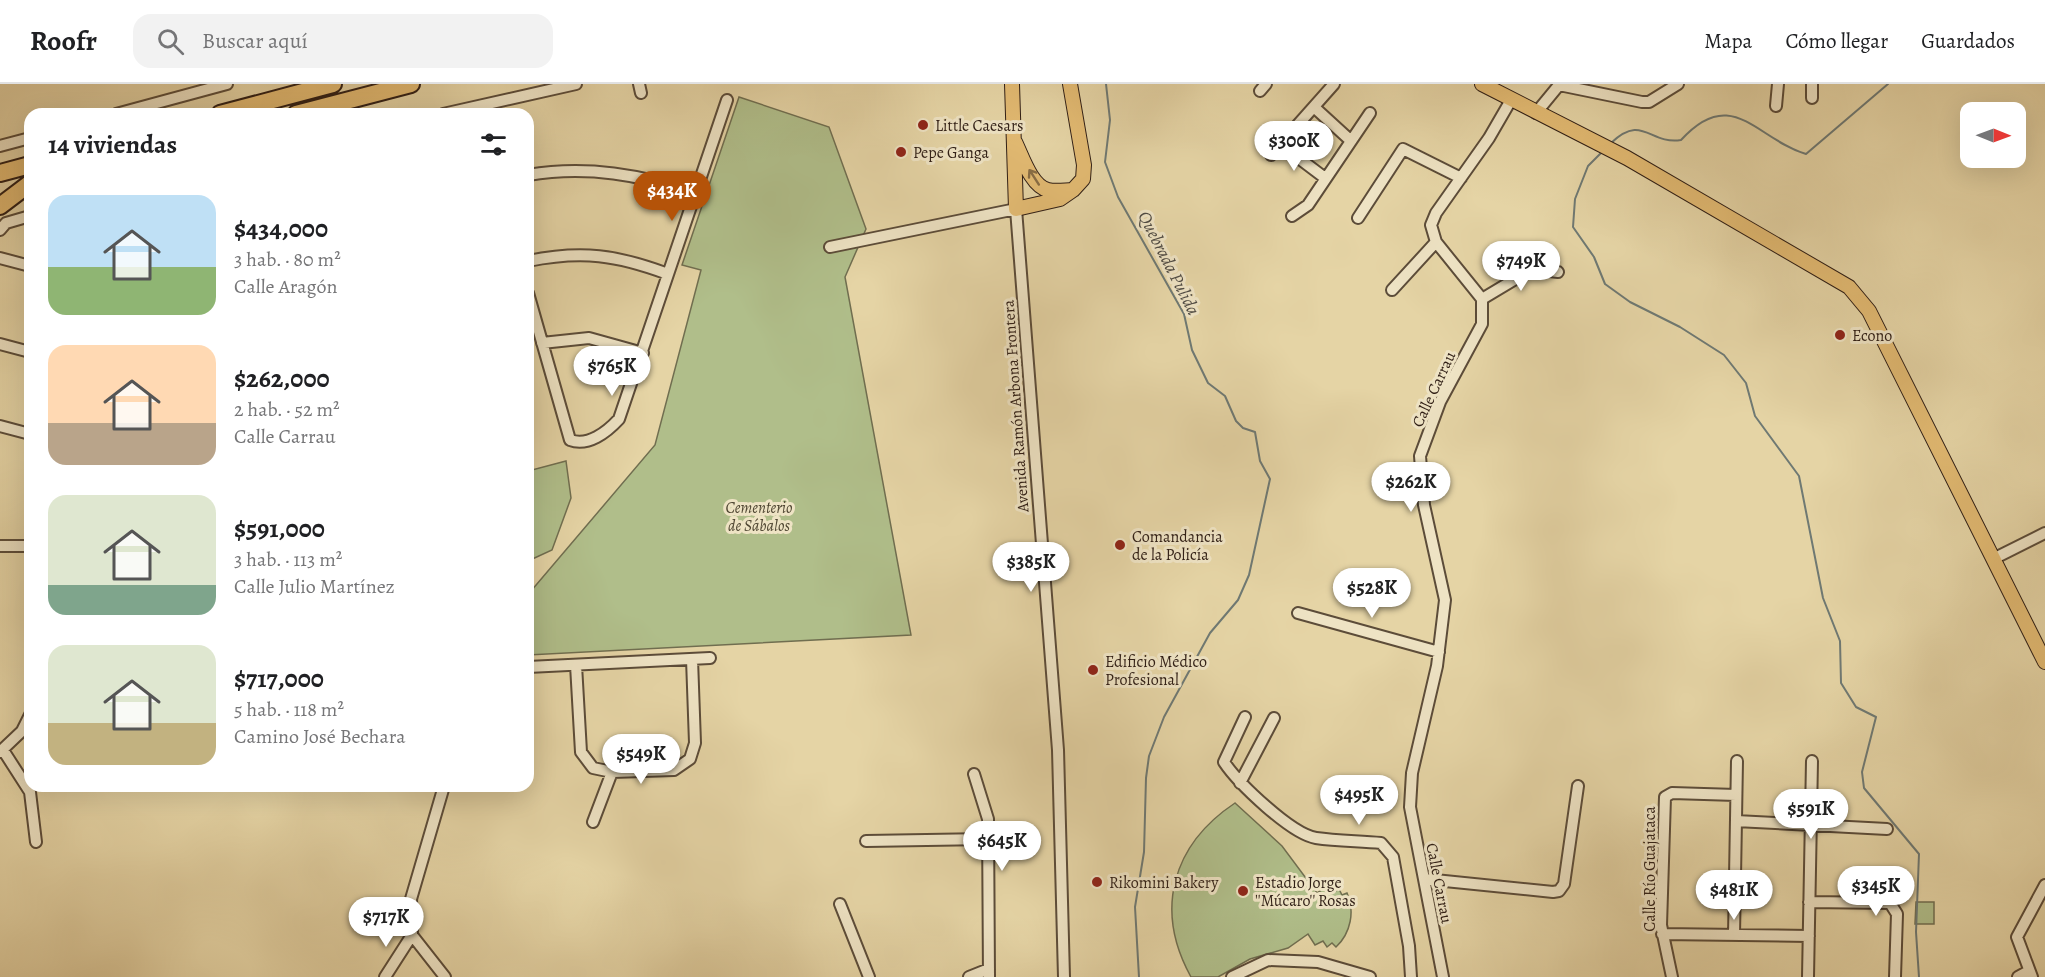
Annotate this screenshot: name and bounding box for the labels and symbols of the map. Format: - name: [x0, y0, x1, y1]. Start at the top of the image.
- north arrow: [1960, 102, 2026, 168]
- place label: Little Caesars: [935, 115, 1024, 137]
- marker: Little Caesars: [916, 118, 930, 132]
- pin: $300K: [1252, 121, 1336, 172]
- place label: Pepe Ganga: [913, 142, 990, 164]
- marker: Pepe Ganga: [894, 145, 908, 159]
- one-way arrow: [1028, 169, 1040, 185]
- pin: $434K: [630, 171, 714, 222]
- water label: Quebrada Pulida: [1133, 207, 1205, 319]
- pin: $749K: [1479, 241, 1563, 292]
- street label: Avenida Ramón Arbona Frontera: [998, 299, 1034, 514]
- place label: Econo: [1852, 325, 1892, 347]
- marker: Econo: [1833, 328, 1847, 342]
- pin: $765K: [570, 346, 654, 397]
- street label: Calle Carrau: [1407, 348, 1461, 431]
- pin: $262K: [1369, 462, 1453, 513]
- park label: Cementerio de Sábalos: [726, 497, 792, 537]
- place label: Comandancia de la Policía: [1132, 526, 1223, 566]
- marker: Comandancia de la Policía: [1113, 538, 1127, 552]
- pin: $385K: [989, 542, 1073, 593]
- pin: $528K: [1330, 568, 1414, 619]
- place label: Edificio Médico Profesional: [1105, 651, 1207, 691]
- marker: Edificio Médico Profesional: [1086, 663, 1100, 677]
- pin: $549K: [599, 734, 683, 785]
- pin: $495K: [1317, 775, 1401, 826]
- pin: $591K: [1769, 789, 1853, 840]
- street label: Calle Río Guajataca: [1639, 806, 1661, 932]
- pin: $645K: [960, 821, 1044, 872]
- street label: Calle Carrau: [1420, 841, 1458, 926]
- pin: $345K: [1834, 866, 1918, 917]
- pin: $481K: [1692, 870, 1776, 921]
- place label: Rikomini Bakery: [1109, 872, 1219, 894]
- place label: Estadio Jorge ''Múcaro'' Rosas: [1255, 872, 1356, 912]
- marker: Rikomini Bakery: [1090, 875, 1104, 889]
- marker: Estadio Jorge ''Múcaro'' Rosas: [1236, 884, 1250, 898]
- pin: $717K: [344, 897, 428, 948]

